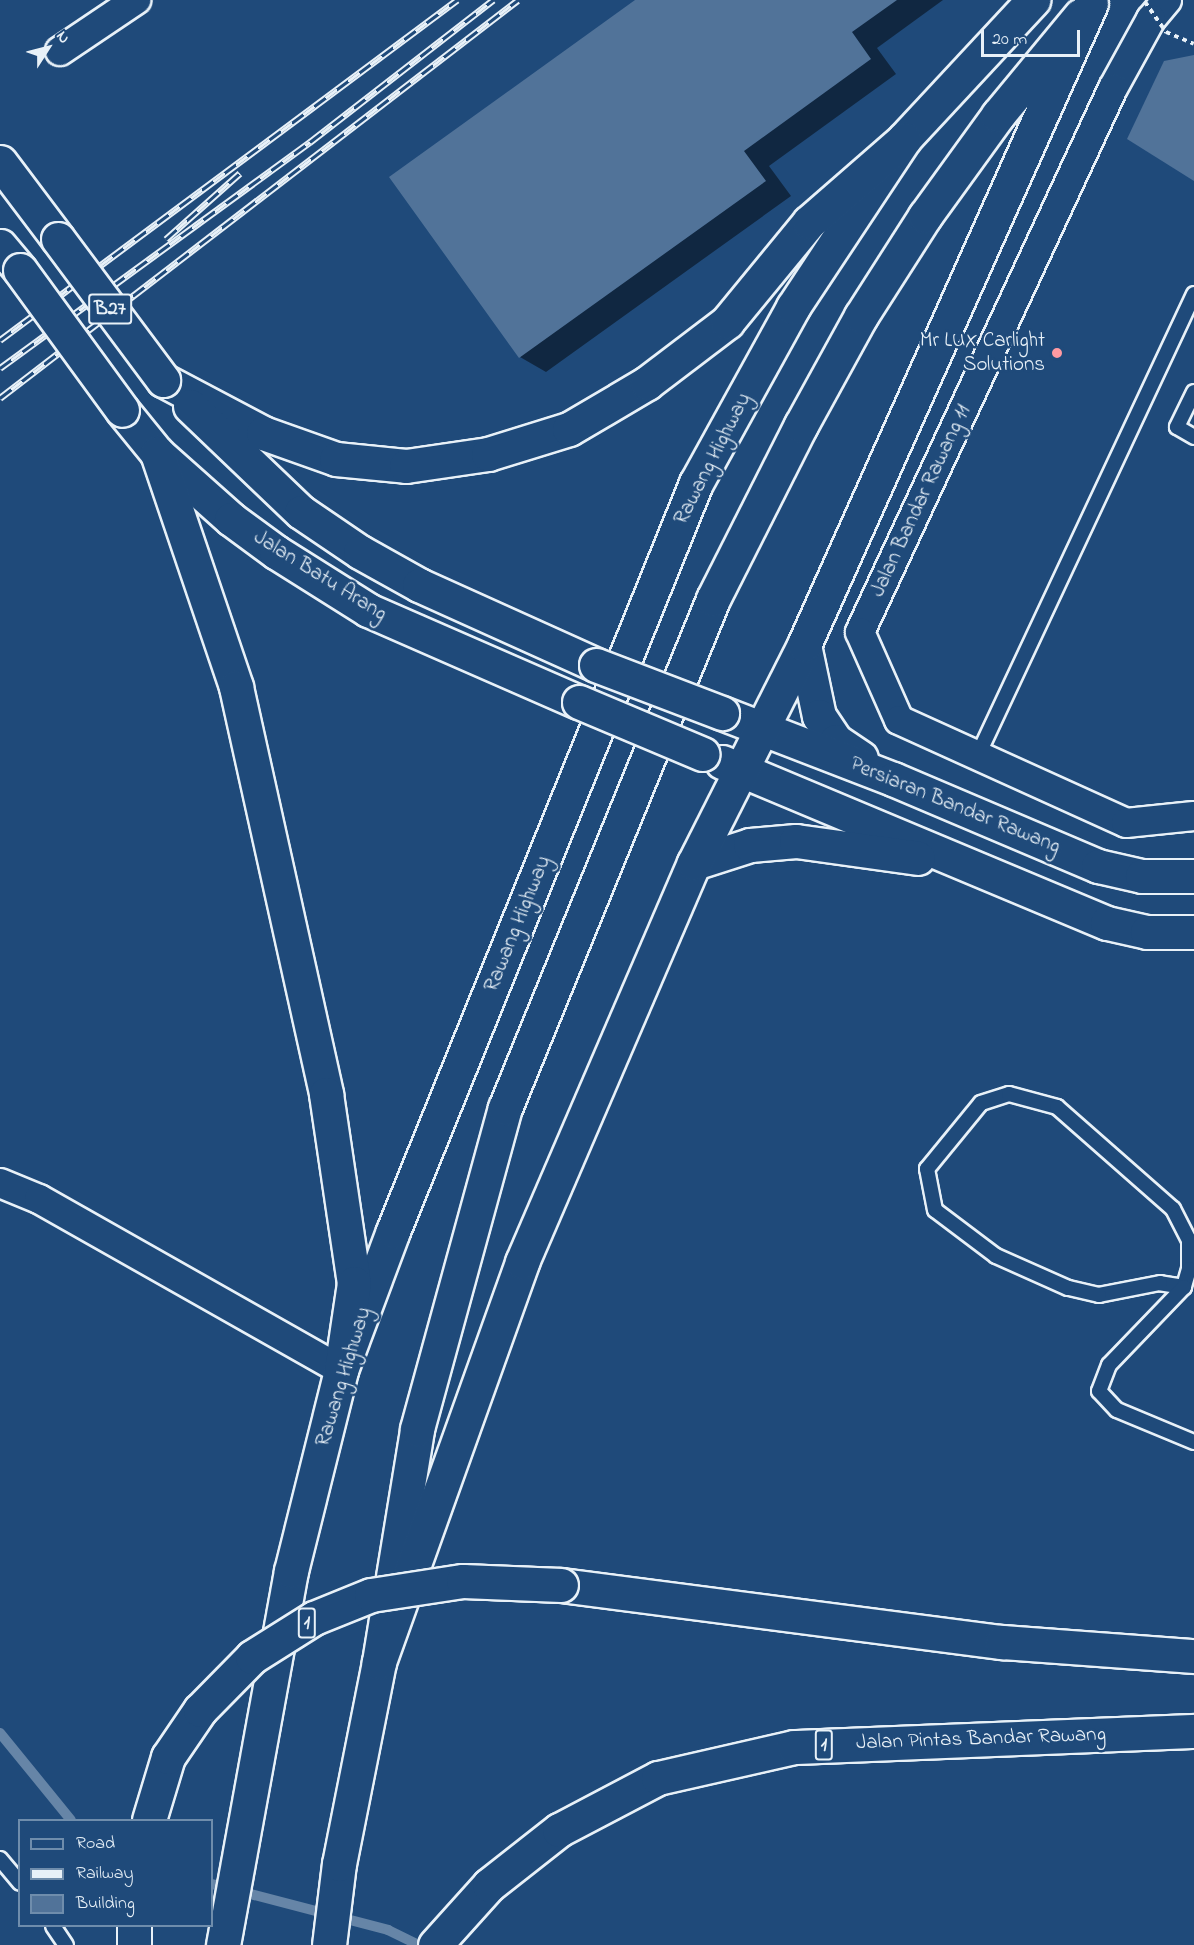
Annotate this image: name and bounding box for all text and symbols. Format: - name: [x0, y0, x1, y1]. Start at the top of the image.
- north arrow: [18, 18, 78, 78]
- scale bar: [984, 18, 1083, 56]
- text: N: [50, 26, 75, 49]
- text: 20 m: [992, 27, 1027, 53]
- road number: B27: [88, 292, 132, 326]
- place label: Mr LUX Carlight Solutions: [920, 328, 1045, 378]
- marker: Mr LUX Carlight Solutions: [1050, 346, 1064, 360]
- street label: Rawang Highway: [669, 389, 757, 529]
- street label: Jalan Bandar Rawang 11: [865, 401, 977, 601]
- street label: Jalan Batu Arang: [249, 525, 391, 627]
- street label: Persiaran Bandar Rawang: [846, 752, 1064, 860]
- street label: Rawang Highway: [479, 852, 557, 996]
- street label: Rawang Highway: [311, 1304, 377, 1450]
- road number: 1: [296, 1606, 318, 1640]
- street label: Jalan Pintas Bandar Rawang: [856, 1722, 1106, 1756]
- road number: 1: [814, 1728, 834, 1762]
- legend: [18, 1819, 213, 1927]
- text: Road: [76, 1831, 115, 1857]
- text: Railway: [76, 1861, 133, 1887]
- text: Building: [76, 1891, 135, 1917]

